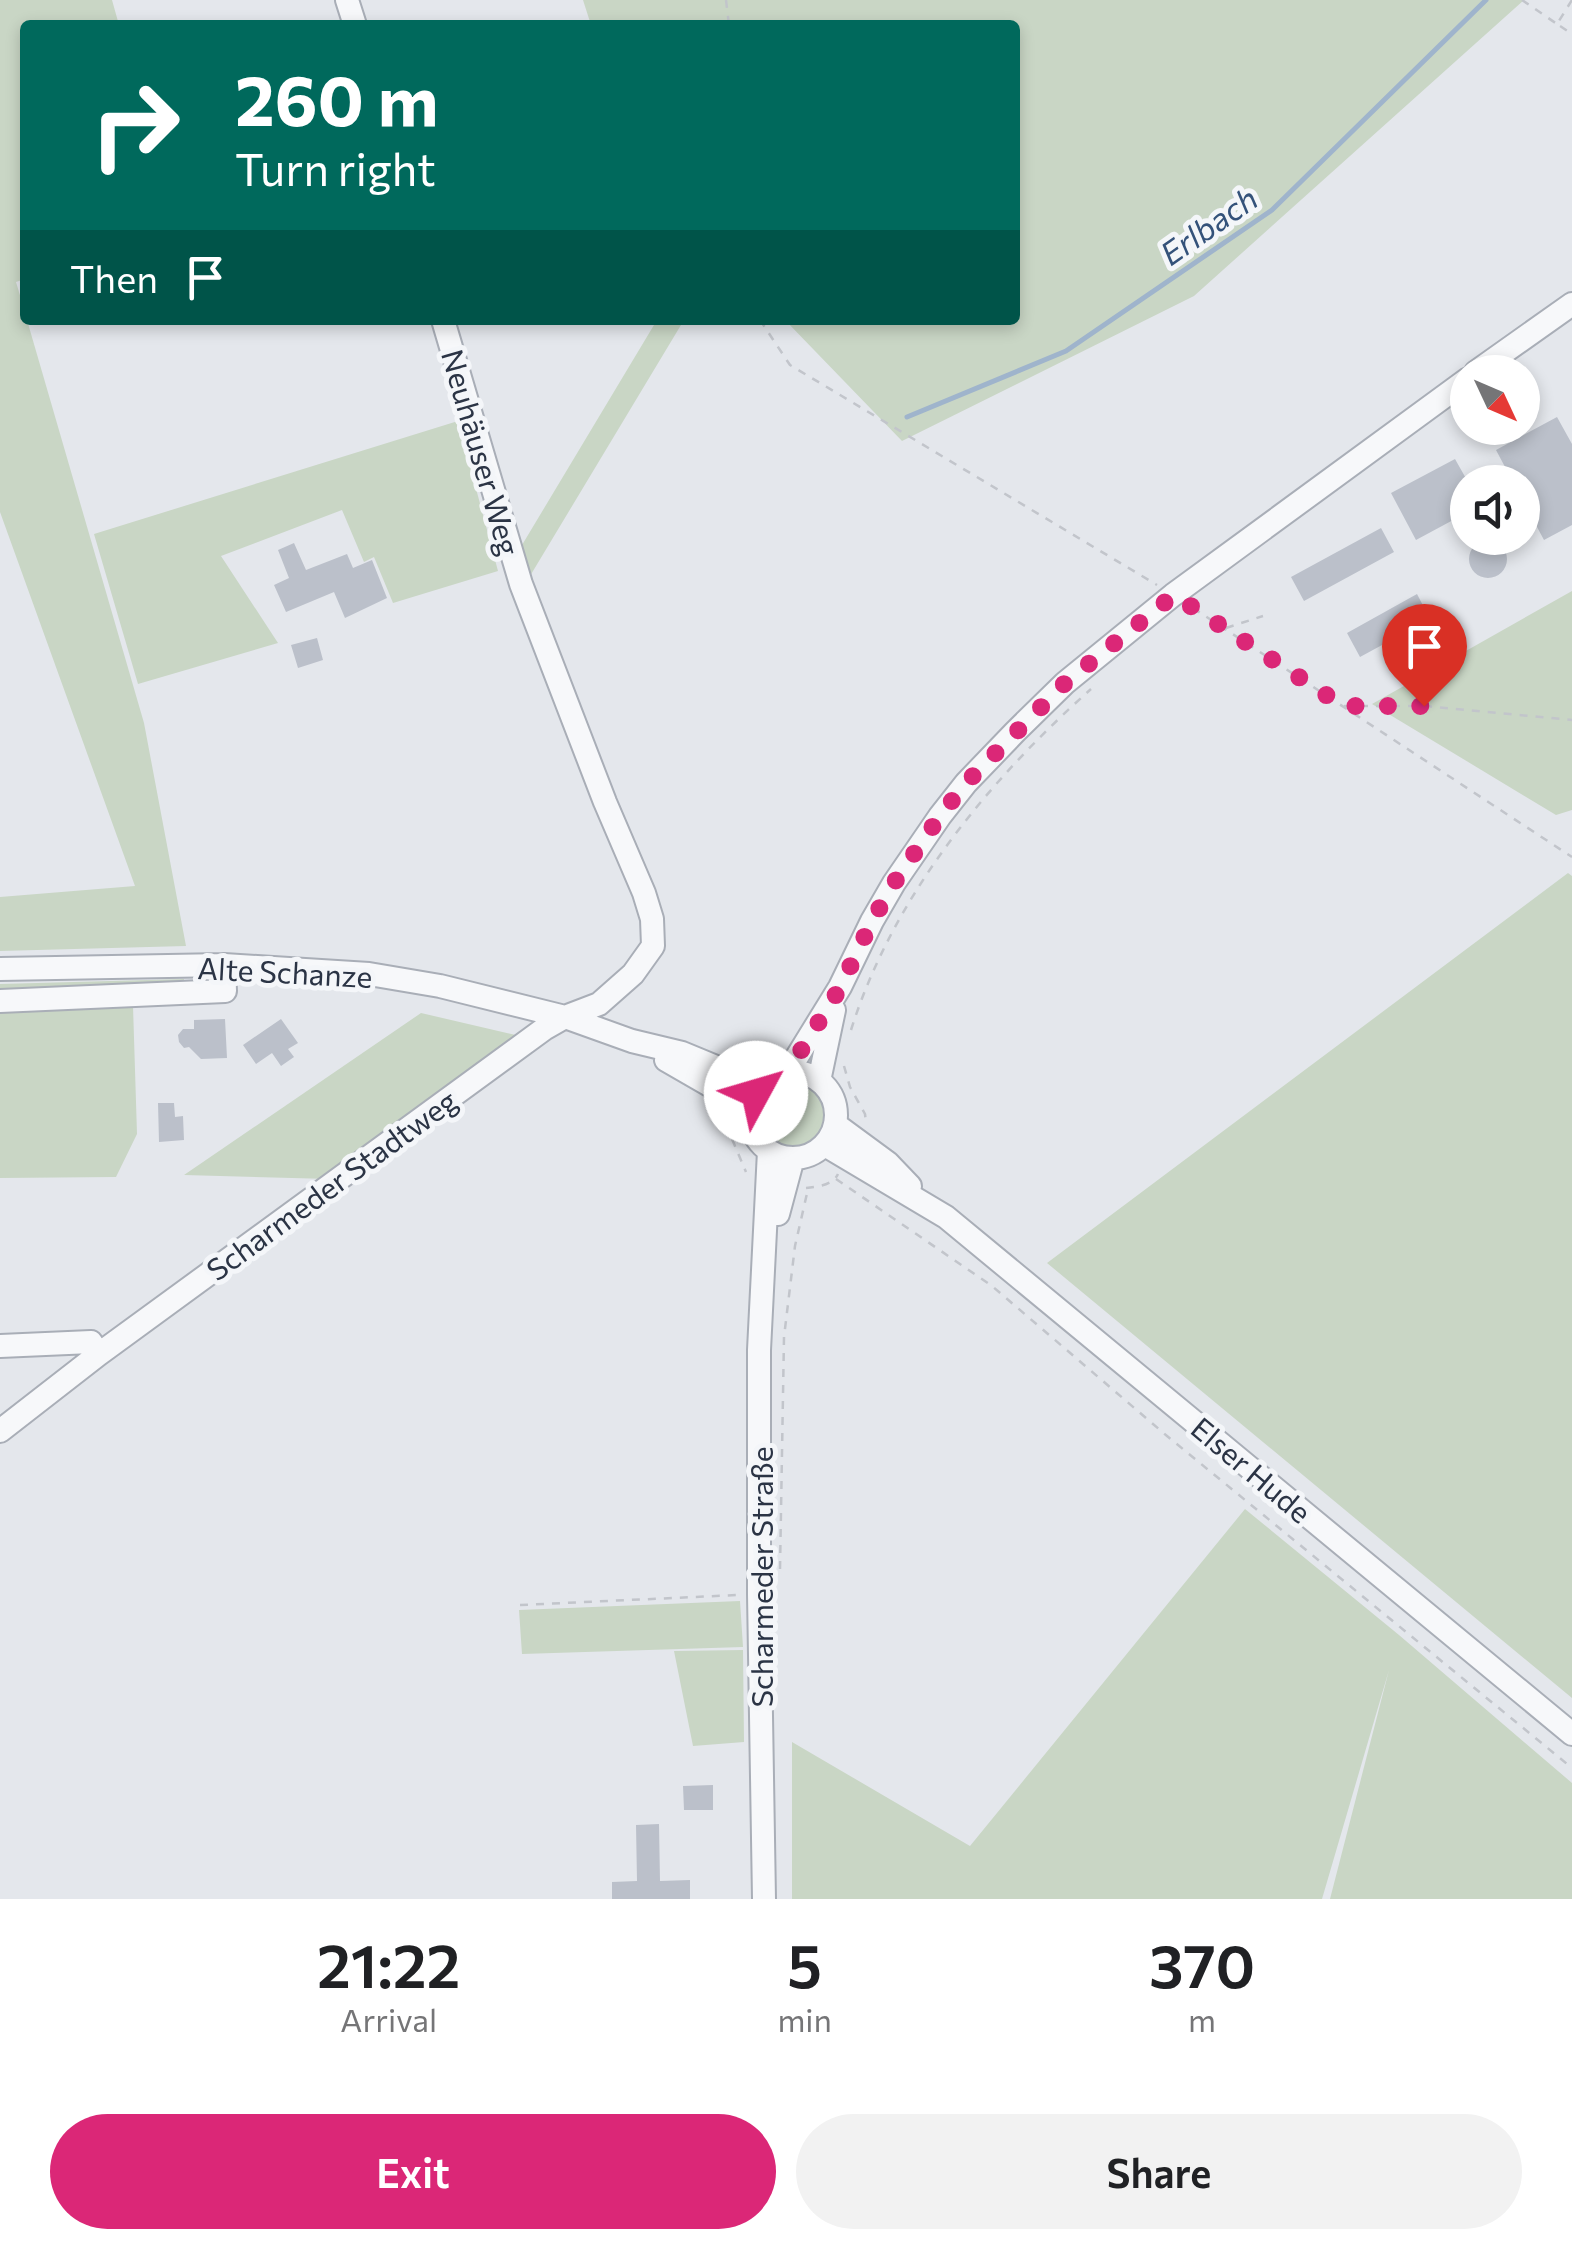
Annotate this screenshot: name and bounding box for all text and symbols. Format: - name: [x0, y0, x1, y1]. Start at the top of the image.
- text: 260 m: [235, 55, 439, 140]
- icon: right: [70, 60, 200, 190]
- text: Turn right: [235, 140, 436, 195]
- water label: Erlbach: [1152, 177, 1264, 273]
- icon: arrive: [178, 250, 233, 305]
- text: Then: [70, 254, 158, 301]
- street label: Neuhäuser Weg: [435, 345, 529, 559]
- north arrow: [1450, 355, 1540, 445]
- map controls: [1450, 355, 1540, 555]
- button: sound: [1450, 465, 1540, 555]
- pin: [1382, 604, 1467, 707]
- icon: arrive: [1397, 619, 1452, 674]
- street label: Alte Schanze: [197, 948, 373, 994]
- position arrow: [704, 1041, 808, 1145]
- street label: Scharmeder Stadtweg: [199, 1081, 463, 1287]
- street label: Elser Hude: [1185, 1408, 1319, 1530]
- street label: Scharmeder Straße: [742, 1446, 779, 1708]
- text: 21:22: [317, 1927, 460, 2000]
- text: 5: [787, 1927, 822, 2000]
- text: 370: [1149, 1927, 1255, 2000]
- text: Arrival: [340, 1999, 437, 2039]
- text: min: [777, 1999, 832, 2039]
- text: m: [1188, 1999, 1216, 2039]
- button: Exit: [50, 2114, 776, 2229]
- button: Share: [796, 2114, 1522, 2229]

